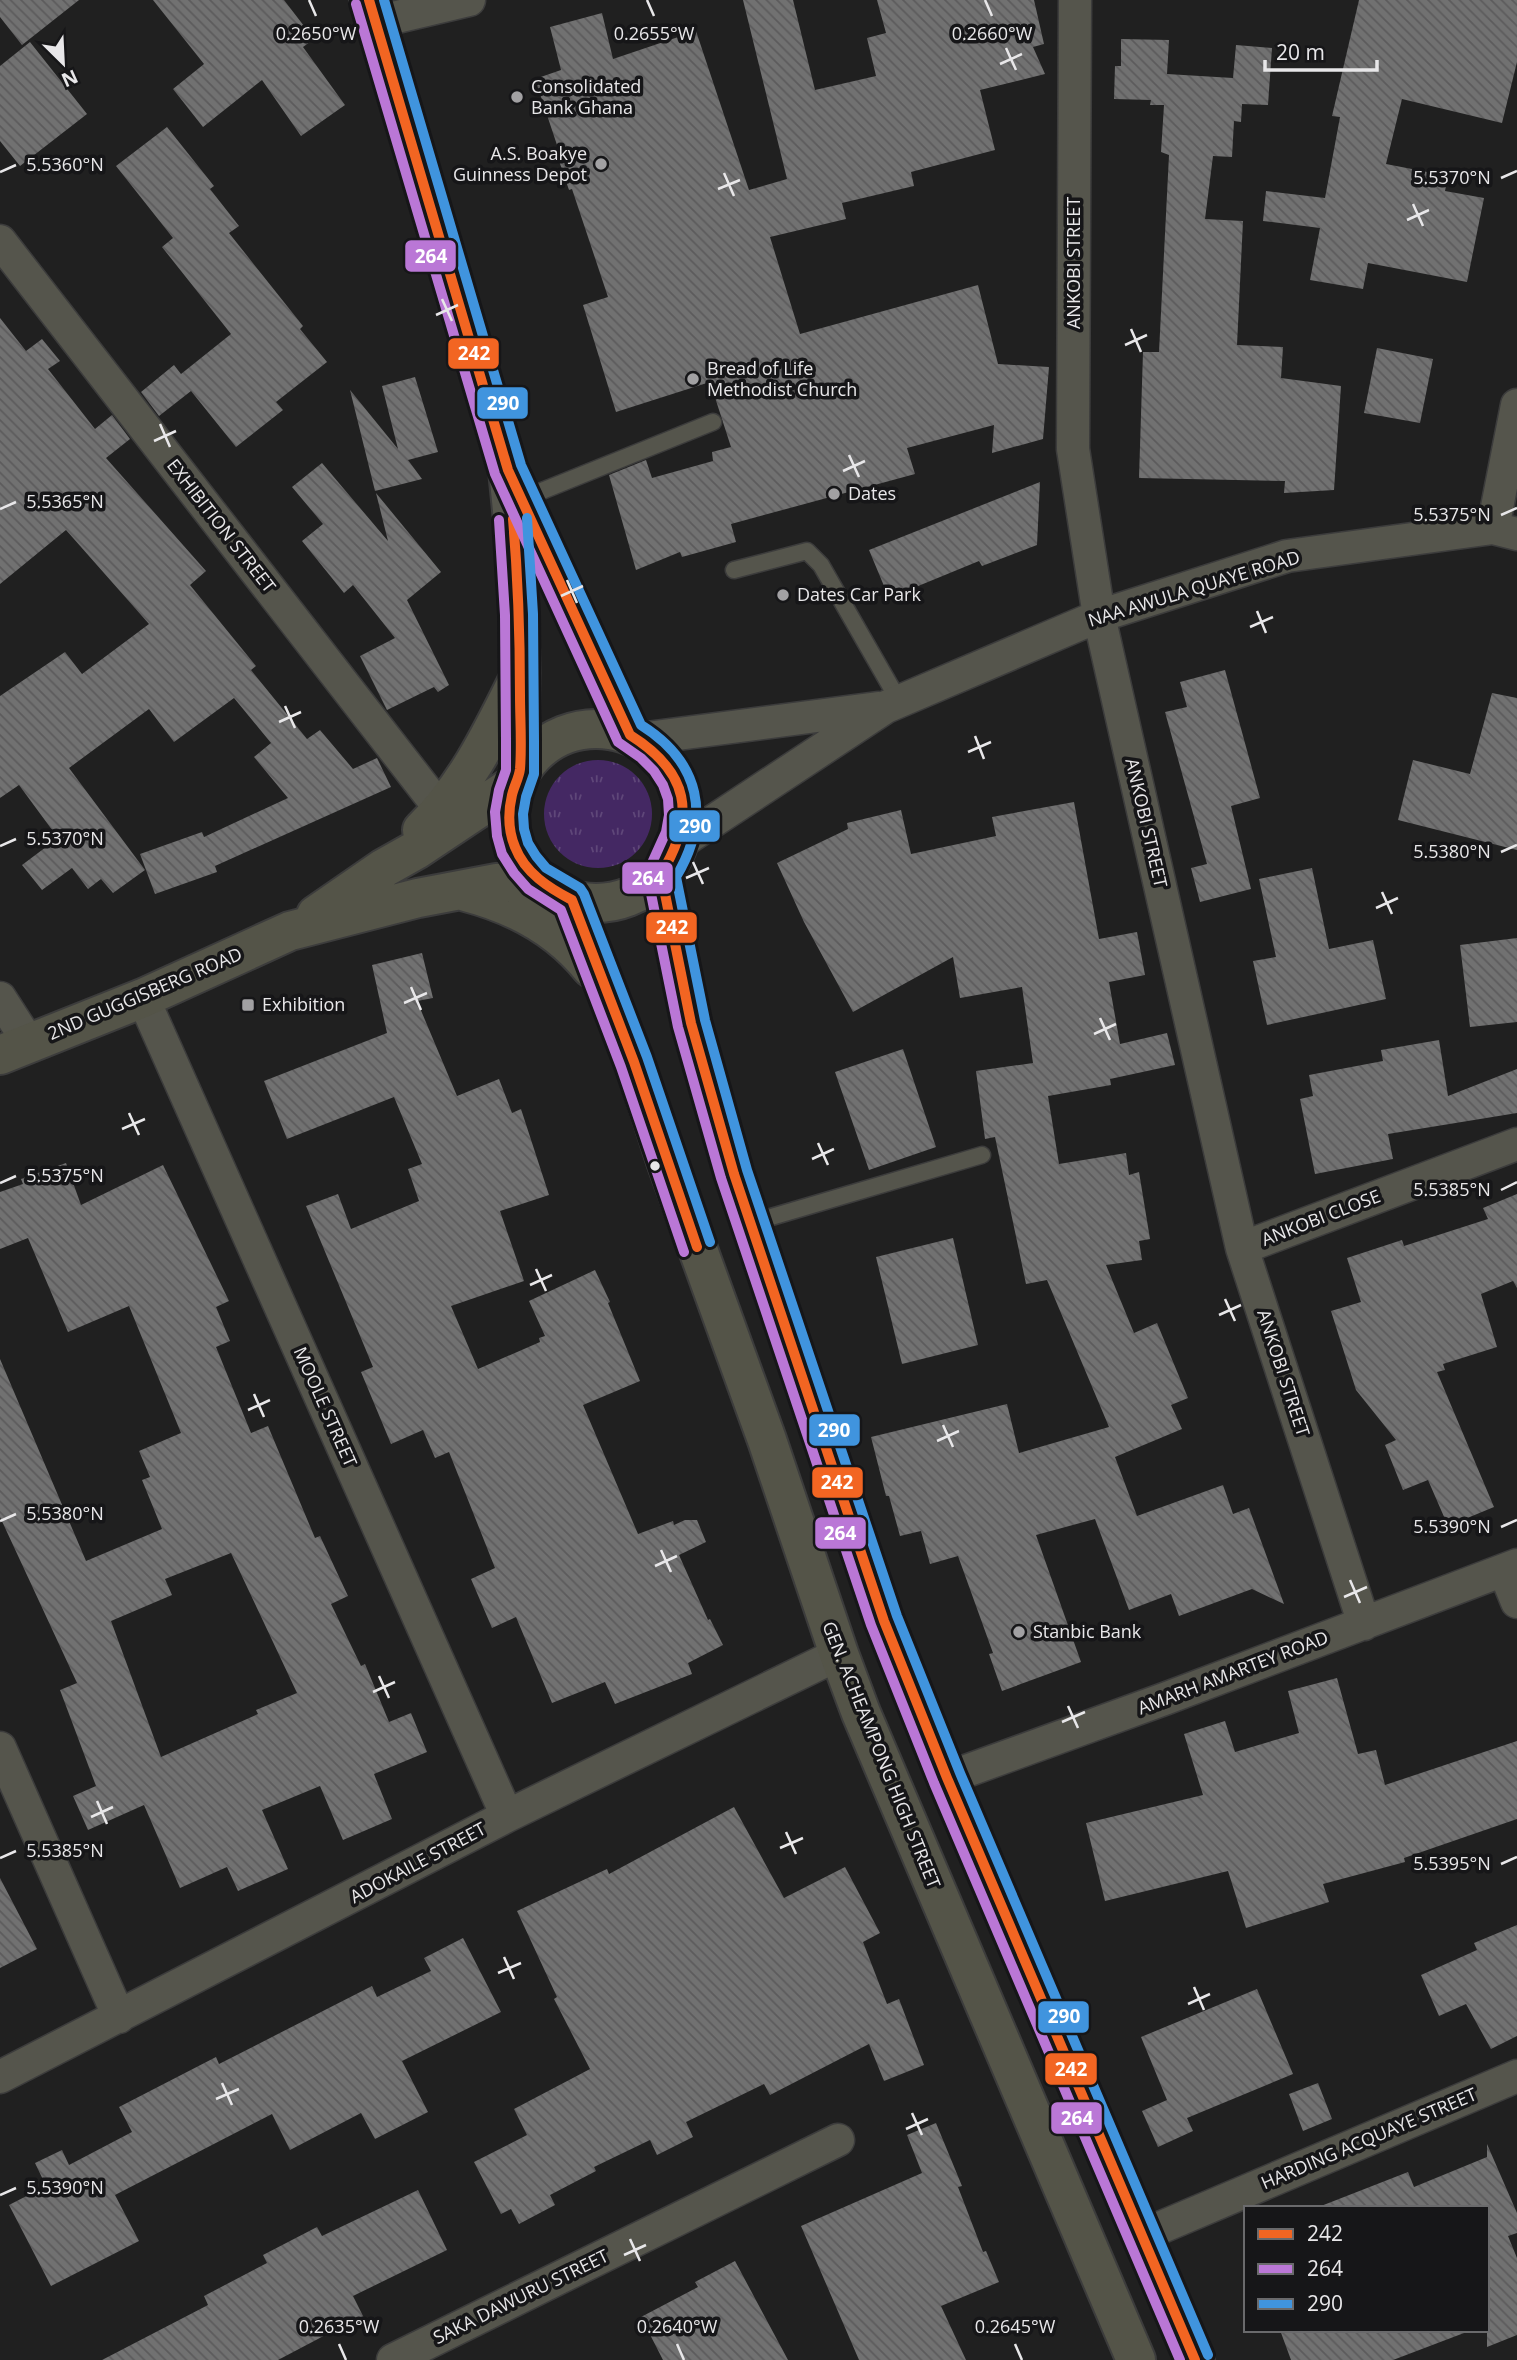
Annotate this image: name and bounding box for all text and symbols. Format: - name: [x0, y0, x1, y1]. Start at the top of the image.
- text: 0.2650°W: [276, 21, 357, 45]
- text: 0.2655°W: [614, 21, 695, 45]
- text: 0.2660°W: [952, 21, 1033, 45]
- north arrow: [28, 28, 98, 98]
- scale bar: [1265, 28, 1377, 72]
- text: 20 m: [1276, 38, 1325, 66]
- text: N: [58, 64, 82, 94]
- place label: Consolidated Bank Ghana: [531, 74, 641, 119]
- marker: Consolidated Bank Ghana: [509, 89, 525, 105]
- place label: A.S. Boakye Guinness Depot: [453, 141, 587, 186]
- text: 5.5360°N: [26, 152, 104, 176]
- marker: A.S. Boakye Guinness Depot: [593, 156, 609, 172]
- text: 5.5370°N: [1413, 165, 1491, 189]
- street label: ANKOBI STREET: [1061, 197, 1085, 329]
- line badge: 264: [404, 239, 457, 273]
- text: 264: [415, 243, 447, 269]
- line badge: 242: [447, 337, 500, 370]
- text: 242: [458, 340, 490, 366]
- place label: Bread of Life Methodist Church: [707, 356, 857, 401]
- marker: Bread of Life Methodist Church: [685, 371, 701, 387]
- line badge: 290: [476, 386, 529, 420]
- text: 290: [487, 390, 519, 416]
- street label: EXHIBITION STREET: [162, 454, 282, 597]
- place label: Dates: [848, 481, 896, 505]
- marker: Dates: [826, 486, 842, 502]
- text: 5.5365°N: [26, 489, 104, 513]
- text: 5.5375°N: [1413, 502, 1491, 526]
- street label: NAA AWULA QUAYE ROAD: [1085, 544, 1303, 632]
- place label: Dates Car Park: [797, 582, 921, 606]
- marker: Dates Car Park: [775, 587, 791, 603]
- street label: ANKOBI STREET: [1120, 756, 1174, 890]
- line badge: 290: [668, 809, 721, 843]
- text: 290: [679, 813, 711, 839]
- text: 5.5370°N: [26, 826, 104, 850]
- text: 5.5380°N: [1413, 839, 1491, 863]
- line badge: 264: [621, 861, 674, 895]
- text: 264: [632, 865, 664, 891]
- line badge: 242: [645, 911, 698, 944]
- text: 242: [656, 914, 688, 940]
- street label: 2ND GUGGISBERG ROAD: [44, 941, 245, 1045]
- place label: Exhibition: [262, 992, 345, 1016]
- marker: Exhibition: [240, 997, 256, 1013]
- unlabelled marker: [648, 1159, 662, 1173]
- text: 5.5375°N: [26, 1163, 104, 1187]
- text: 5.5385°N: [1413, 1177, 1491, 1201]
- street label: ANKOBI CLOSE: [1258, 1183, 1384, 1251]
- street label: ANKOBI STREET: [1252, 1306, 1316, 1439]
- street label: MOOLE STREET: [289, 1343, 363, 1471]
- line badge: 290: [808, 1413, 861, 1447]
- text: 290: [818, 1417, 850, 1443]
- line badge: 242: [811, 1466, 864, 1499]
- text: 242: [821, 1469, 853, 1495]
- text: 5.5380°N: [26, 1501, 104, 1525]
- text: 5.5390°N: [1413, 1514, 1491, 1538]
- line badge: 264: [814, 1516, 867, 1550]
- text: 264: [824, 1520, 856, 1546]
- street label: GEN. ACHEAMPONG HIGH STREET: [817, 1618, 947, 1892]
- place label: Stanbic Bank: [1033, 1619, 1142, 1643]
- marker: Stanbic Bank: [1011, 1624, 1027, 1640]
- street label: AMARH AMARTEY ROAD: [1134, 1625, 1331, 1720]
- street label: ADOKAILE STREET: [345, 1816, 490, 1908]
- text: 5.5385°N: [26, 1838, 104, 1862]
- text: 5.5395°N: [1413, 1851, 1491, 1875]
- line badge: 290: [1037, 2000, 1090, 2034]
- text: 290: [1048, 2003, 1080, 2029]
- line badge: 242: [1044, 2052, 1098, 2086]
- text: 242: [1055, 2056, 1087, 2082]
- street label: HARDING ACQUAYE STREET: [1257, 2082, 1480, 2194]
- line badge: 264: [1050, 2101, 1103, 2135]
- text: 264: [1061, 2105, 1093, 2131]
- text: 5.5390°N: [26, 2175, 104, 2199]
- legend: [1244, 2206, 1489, 2332]
- text: 242: [1307, 2219, 1343, 2247]
- street label: SAKA DAWURU STREET: [429, 2243, 612, 2349]
- text: 264: [1307, 2254, 1343, 2282]
- text: 290: [1307, 2289, 1343, 2317]
- text: 0.2635°W: [299, 2314, 380, 2338]
- text: 0.2640°W: [637, 2314, 718, 2338]
- text: 0.2645°W: [975, 2314, 1056, 2338]

